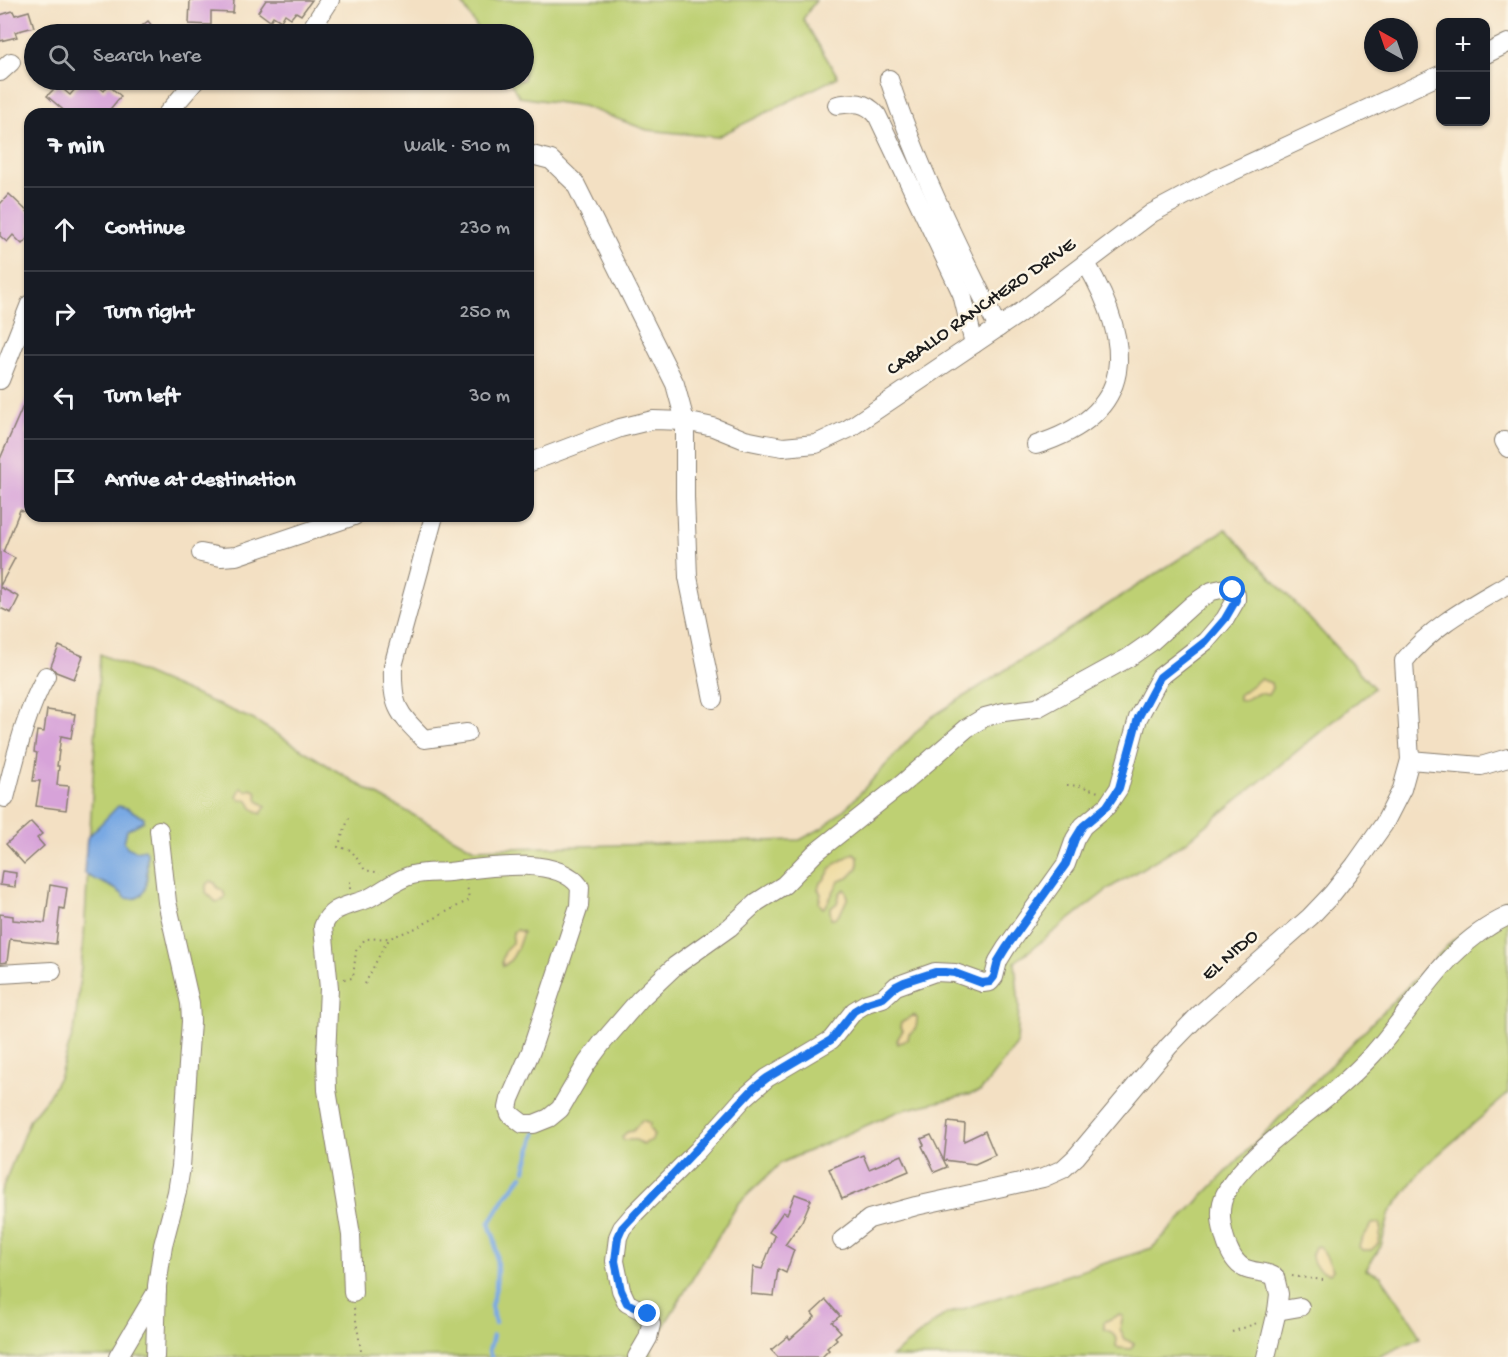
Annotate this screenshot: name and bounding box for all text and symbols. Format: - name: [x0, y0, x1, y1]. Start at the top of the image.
- north arrow: [1364, 18, 1418, 72]
- map controls: [1436, 18, 1490, 126]
- button: +: [1436, 18, 1490, 72]
- search box: [24, 24, 534, 90]
- icon: search: [45, 41, 78, 74]
- text: Search here: [93, 44, 201, 70]
- button: −: [1436, 72, 1490, 126]
- text: 7 min: [48, 132, 104, 163]
- text: Walk · 510 m: [404, 136, 510, 159]
- icon: ahead: [48, 213, 81, 246]
- text: Continue: [105, 216, 185, 242]
- text: 230 m: [460, 218, 510, 241]
- street label: CABALLO RANCHERO DRIVE: [883, 233, 1082, 382]
- icon: right: [48, 297, 81, 330]
- text: Turn right: [105, 300, 193, 326]
- text: 250 m: [459, 302, 510, 325]
- icon: left: [48, 381, 81, 414]
- text: Turn left: [105, 384, 179, 410]
- text: 30 m: [469, 386, 510, 409]
- icon: arrive: [48, 465, 81, 498]
- text: Arrive at destination: [105, 468, 295, 494]
- route start: [1219, 576, 1245, 602]
- street label: EL NIDO: [1198, 925, 1264, 987]
- route end: [634, 1300, 660, 1326]

